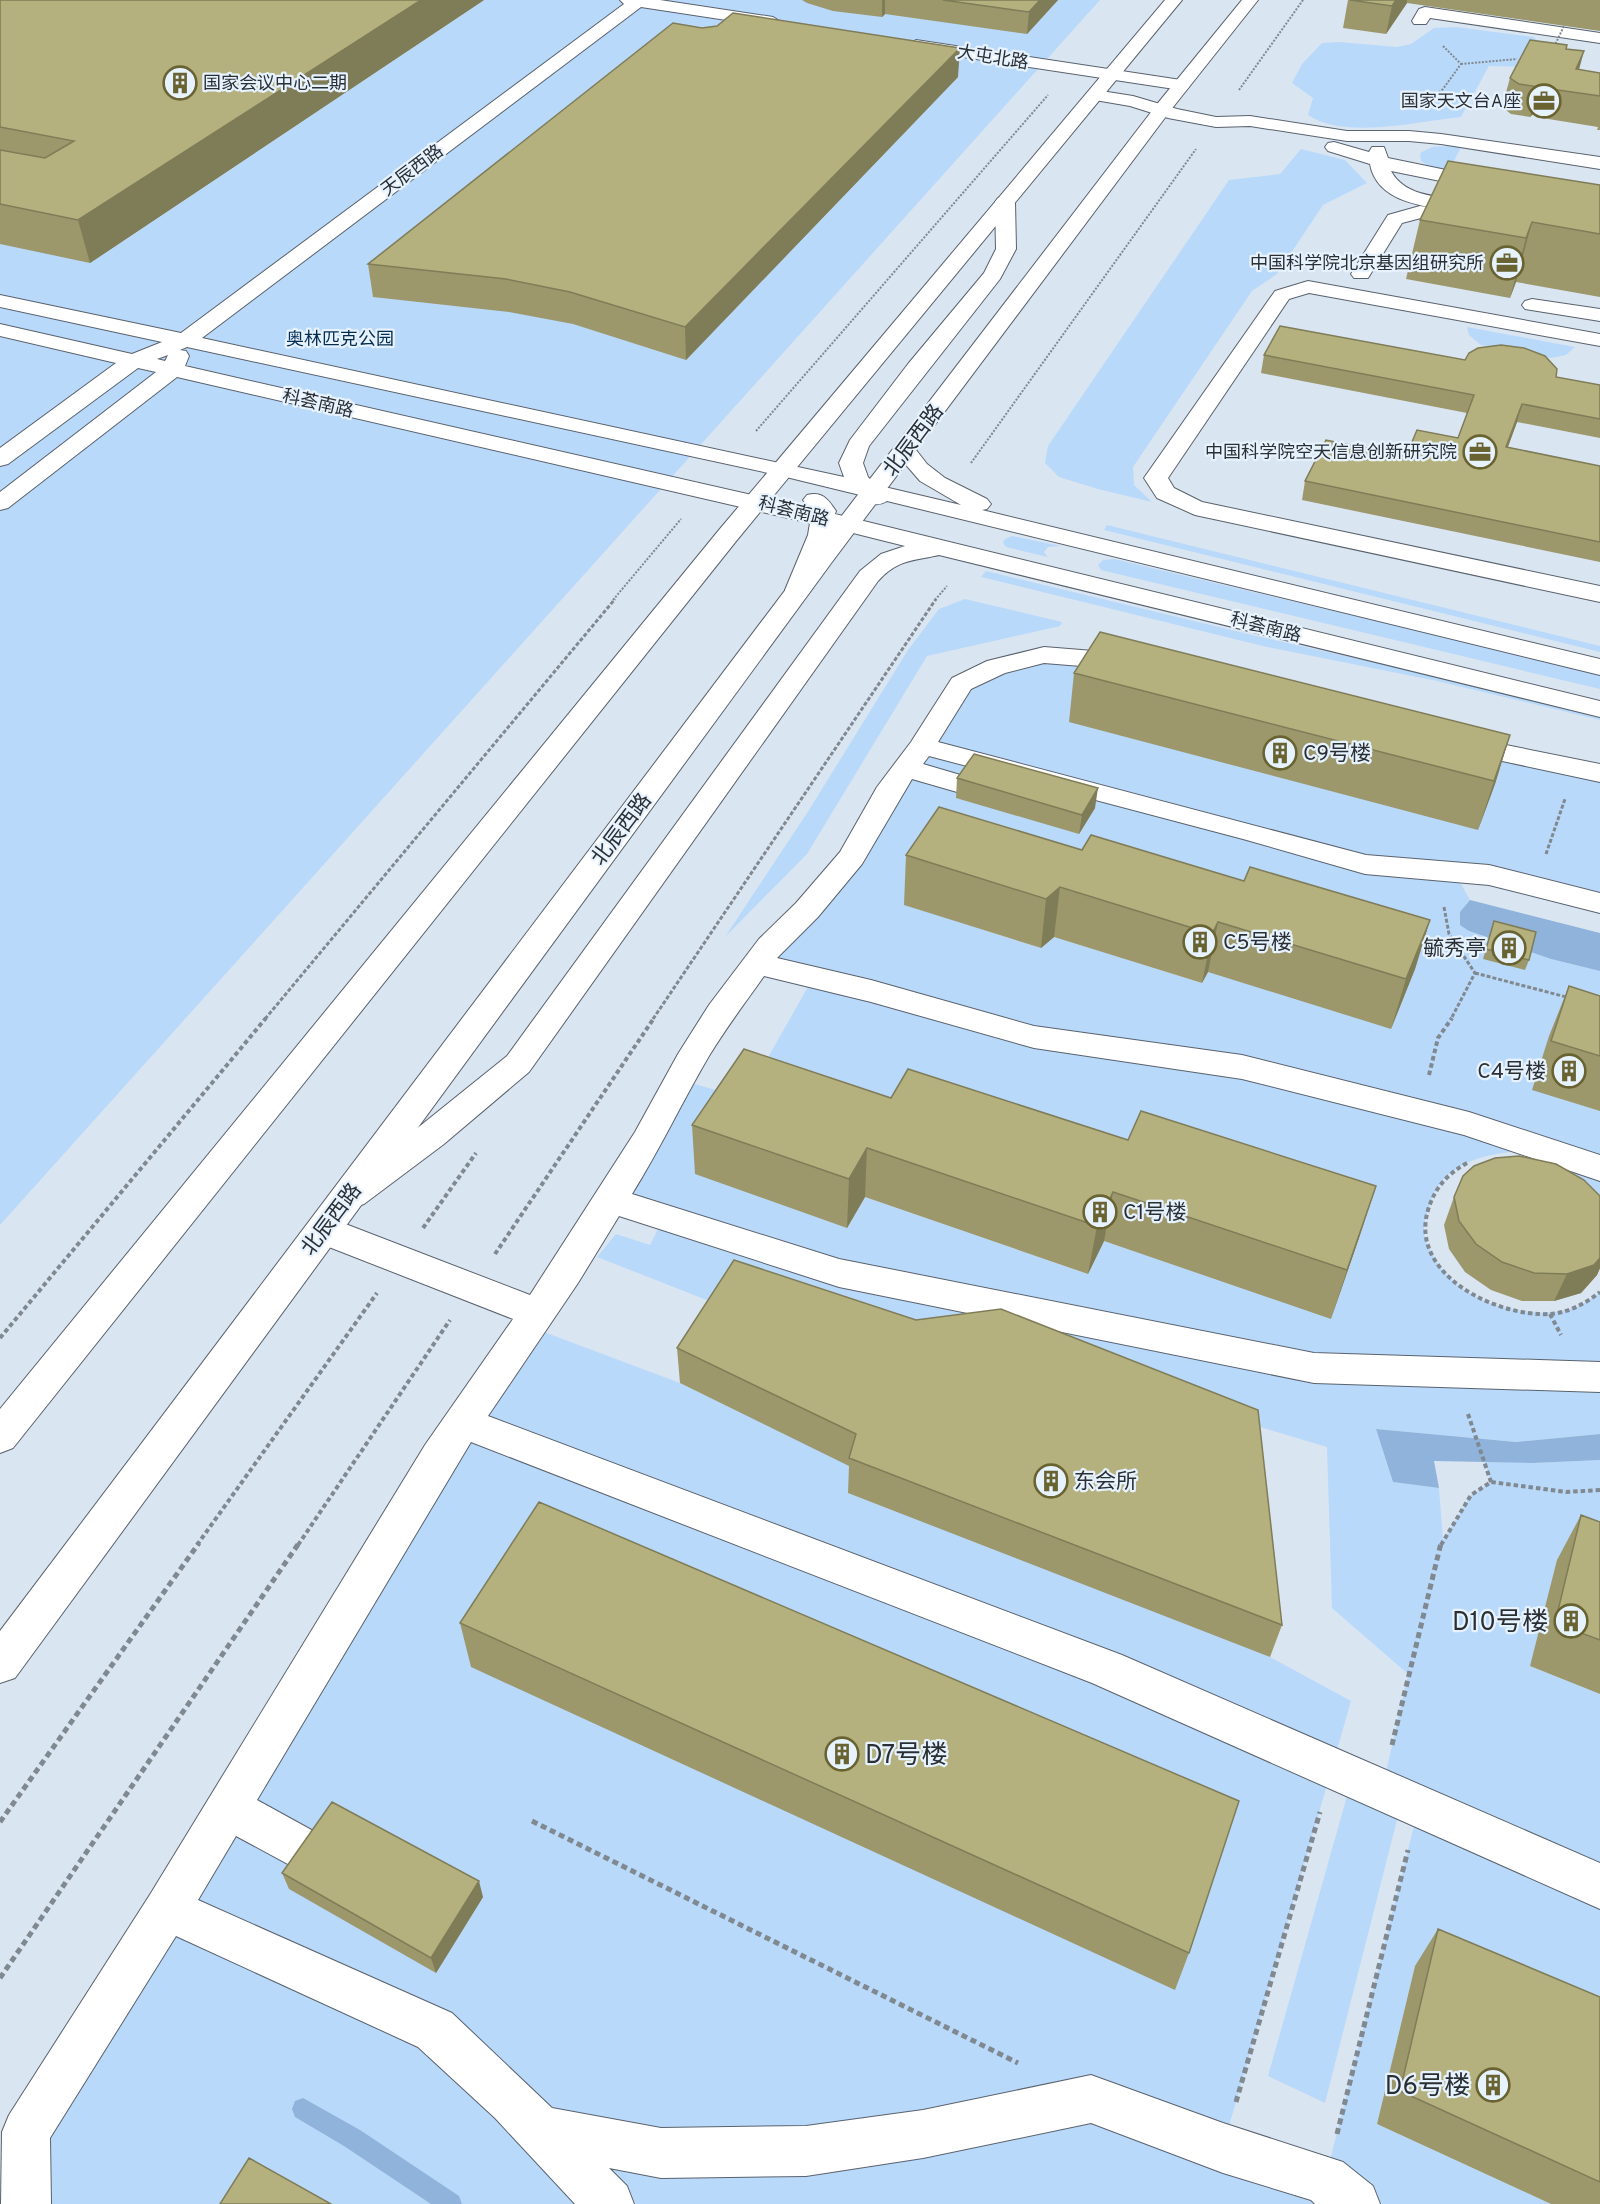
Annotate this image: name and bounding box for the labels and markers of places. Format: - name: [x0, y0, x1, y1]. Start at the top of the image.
- building icon: 国家会议中心二期: [162, 65, 198, 101]
- place label: 国家会议中心二期: [203, 73, 347, 96]
- office icon: 国家天文台A座: [1526, 83, 1562, 119]
- place label: 国家天文台A座: [1401, 91, 1521, 114]
- office icon: 中国科学院北京基因组研究所: [1489, 245, 1525, 281]
- place label: 中国科学院北京基因组研究所: [1250, 253, 1484, 276]
- office icon: 中国科学院空天信息创新研究院: [1462, 434, 1498, 470]
- place label: 中国科学院空天信息创新研究院: [1205, 442, 1457, 465]
- building icon: C9号楼: [1262, 735, 1298, 771]
- place label: C9号楼: [1303, 741, 1371, 768]
- building icon: C5号楼: [1182, 924, 1218, 960]
- place label: C5号楼: [1223, 930, 1292, 957]
- building icon: 毓秀亭: [1491, 930, 1527, 966]
- place label: 毓秀亭: [1423, 936, 1486, 963]
- building icon: C4号楼: [1551, 1053, 1587, 1089]
- place label: C4号楼: [1477, 1059, 1546, 1086]
- building icon: C1号楼: [1082, 1194, 1118, 1230]
- place label: C1号楼: [1123, 1200, 1186, 1227]
- building icon: 东会所: [1033, 1463, 1069, 1499]
- place label: 东会所: [1074, 1469, 1137, 1496]
- building icon: D10号楼: [1553, 1603, 1589, 1639]
- place label: D10号楼: [1452, 1607, 1548, 1640]
- building icon: D7号楼: [824, 1736, 860, 1772]
- place label: D7号楼: [865, 1740, 947, 1773]
- building icon: D6号楼: [1475, 2067, 1511, 2103]
- place label: D6号楼: [1385, 2071, 1470, 2104]

